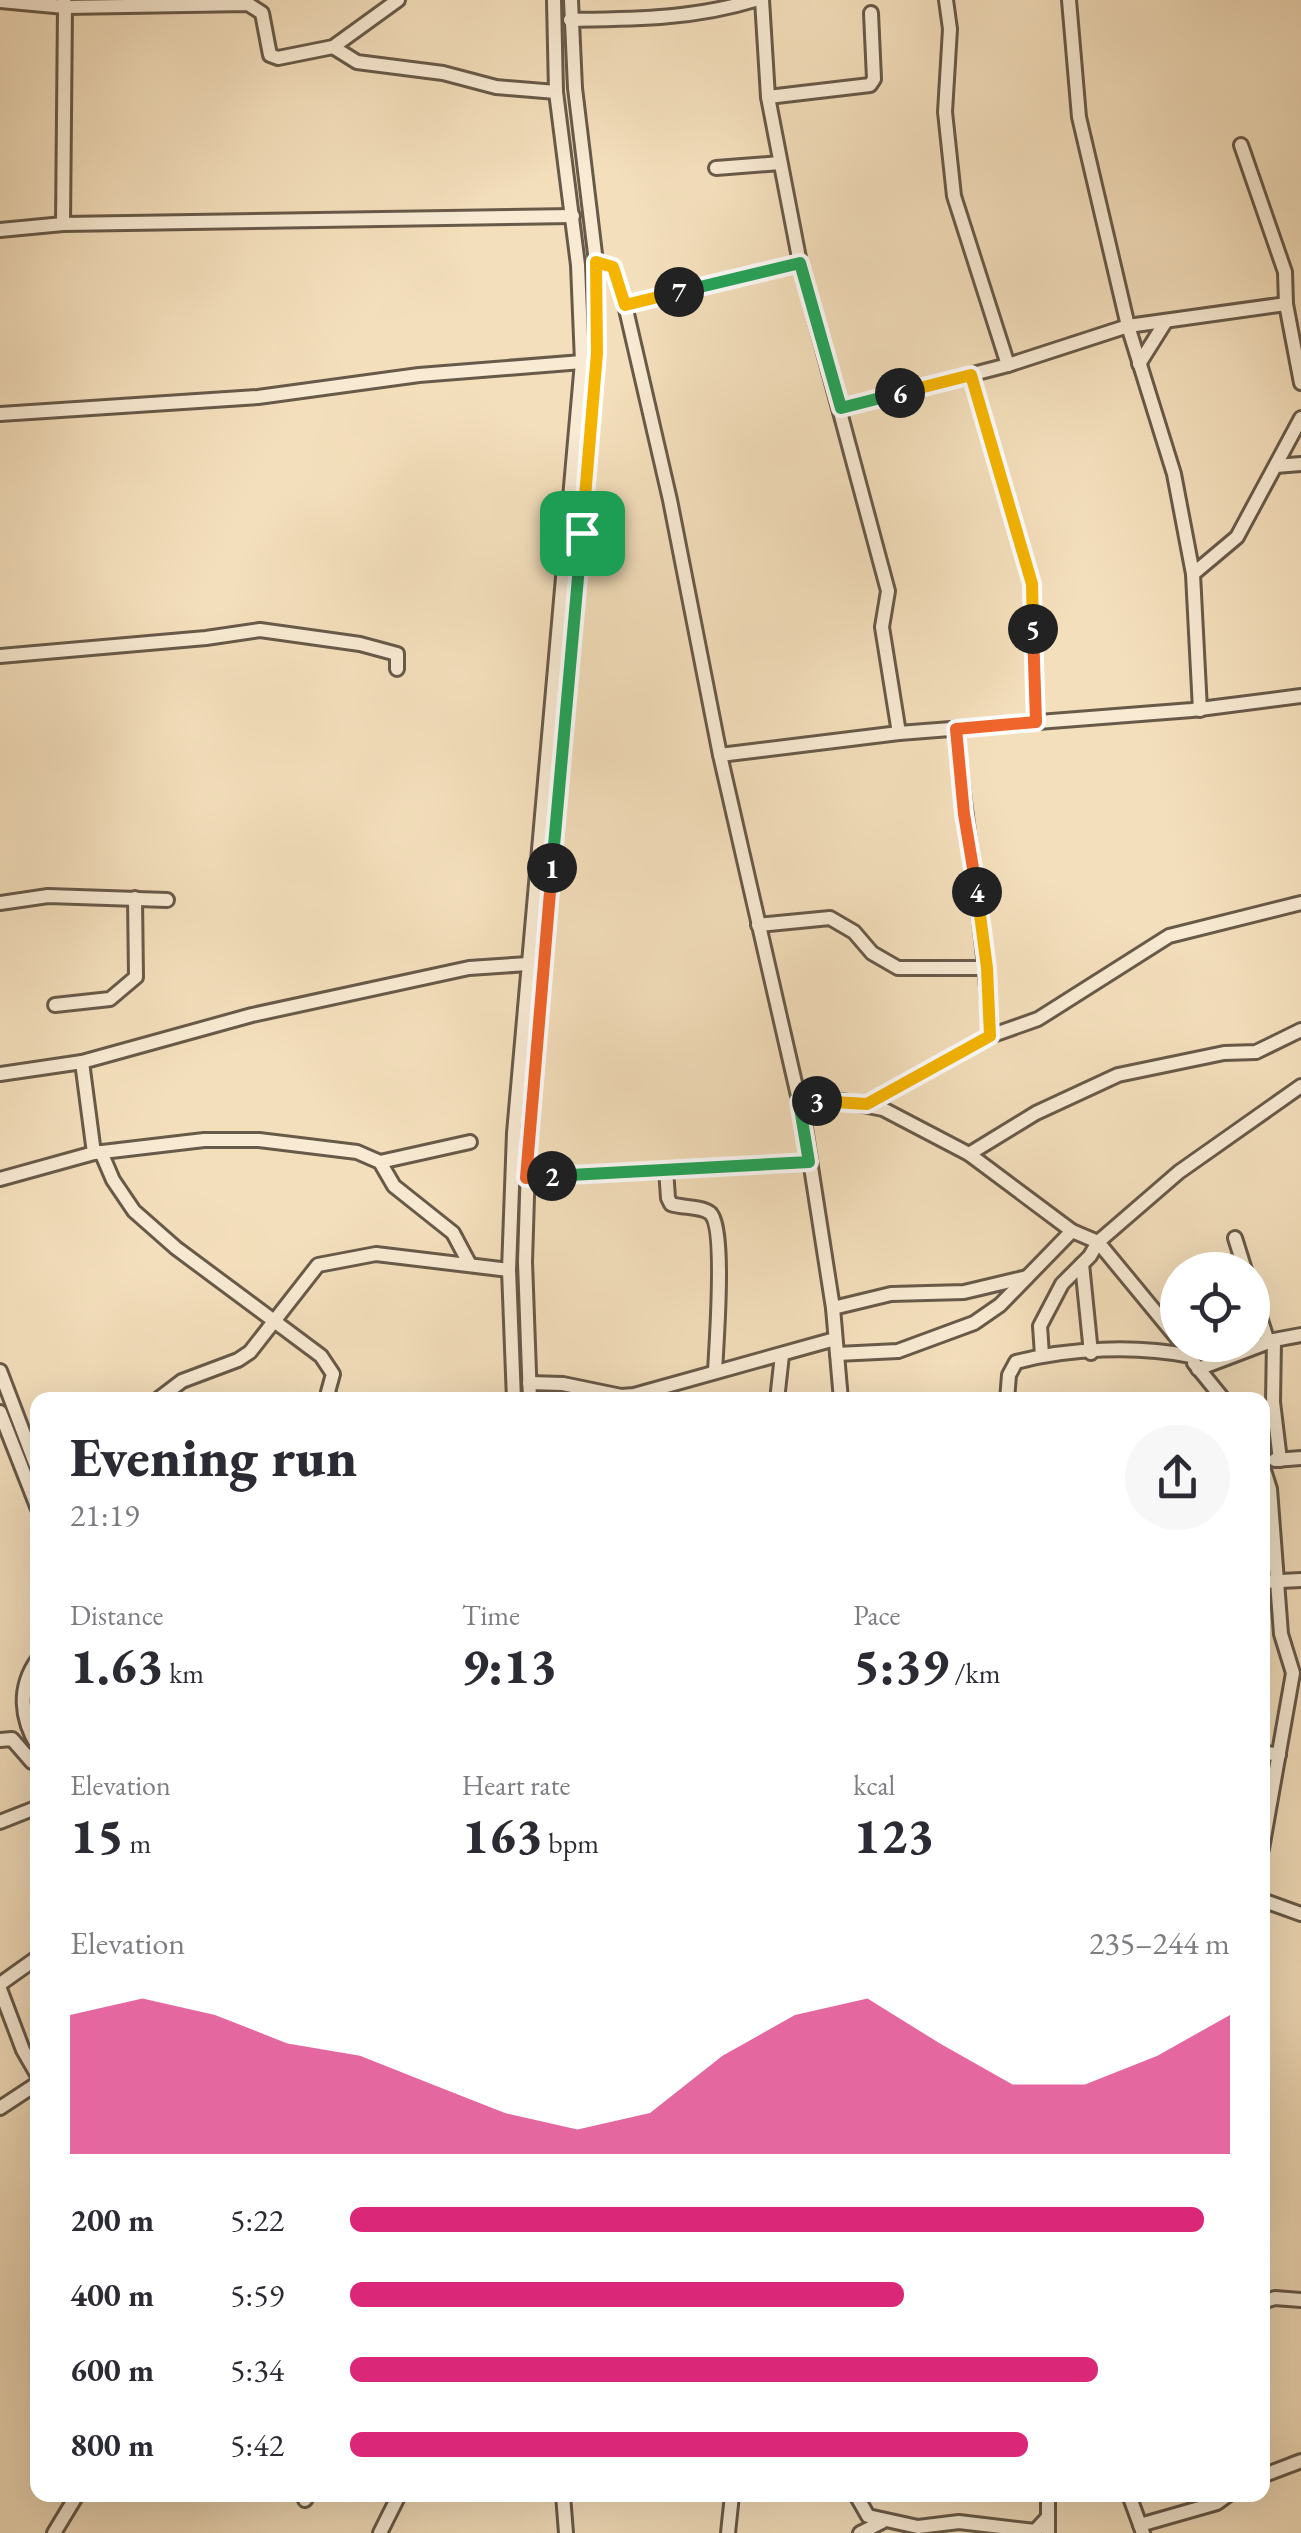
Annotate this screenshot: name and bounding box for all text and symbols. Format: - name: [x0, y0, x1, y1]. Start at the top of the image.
- pin: 7: [654, 267, 704, 317]
- text: 7: [672, 274, 686, 310]
- pin: 6: [875, 368, 925, 418]
- text: 6: [893, 375, 907, 411]
- pin: [540, 491, 625, 576]
- icon: arrive: [555, 506, 610, 561]
- pin: 5: [1008, 604, 1058, 654]
- text: 5: [1026, 611, 1040, 647]
- pin: 1: [527, 843, 577, 893]
- text: 1: [545, 850, 559, 886]
- pin: 4: [952, 867, 1002, 917]
- text: 4: [970, 874, 984, 910]
- pin: 3: [792, 1076, 842, 1126]
- text: 3: [810, 1083, 824, 1119]
- pin: 2: [527, 1151, 577, 1201]
- text: 2: [545, 1158, 559, 1194]
- map controls: [1160, 1252, 1270, 1362]
- button: locate: [1160, 1252, 1270, 1362]
- text: Evening run: [70, 1421, 357, 1492]
- button: share: [1125, 1425, 1230, 1530]
- text: 21:19: [70, 1494, 139, 1536]
- text: Distance: [70, 1597, 164, 1633]
- text: Time: [462, 1597, 520, 1633]
- text: Pace: [853, 1597, 900, 1633]
- text: 1.63: [70, 1633, 164, 1698]
- text: 9:13: [462, 1633, 557, 1698]
- text: 5:39: [853, 1633, 949, 1698]
- text: km: [164, 1655, 204, 1691]
- text: /km: [949, 1655, 1000, 1691]
- text: Elevation: [70, 1767, 171, 1803]
- text: Heart rate: [462, 1767, 570, 1803]
- text: kcal: [853, 1767, 895, 1803]
- text: 15: [70, 1803, 124, 1868]
- text: 163: [462, 1803, 543, 1868]
- text: 123: [853, 1803, 934, 1868]
- text: m: [124, 1825, 151, 1861]
- text: bpm: [543, 1825, 599, 1861]
- text: Elevation: [70, 1922, 185, 1964]
- text: 235–244 m: [1089, 1922, 1230, 1964]
- text: 200 m: [70, 2199, 154, 2241]
- text: 5:22: [230, 2199, 284, 2241]
- text: 400 m: [70, 2274, 154, 2316]
- text: 5:59: [230, 2274, 284, 2316]
- text: 600 m: [70, 2349, 154, 2391]
- text: 5:34: [230, 2349, 284, 2391]
- text: 800 m: [70, 2424, 154, 2466]
- text: 5:42: [230, 2424, 284, 2466]

